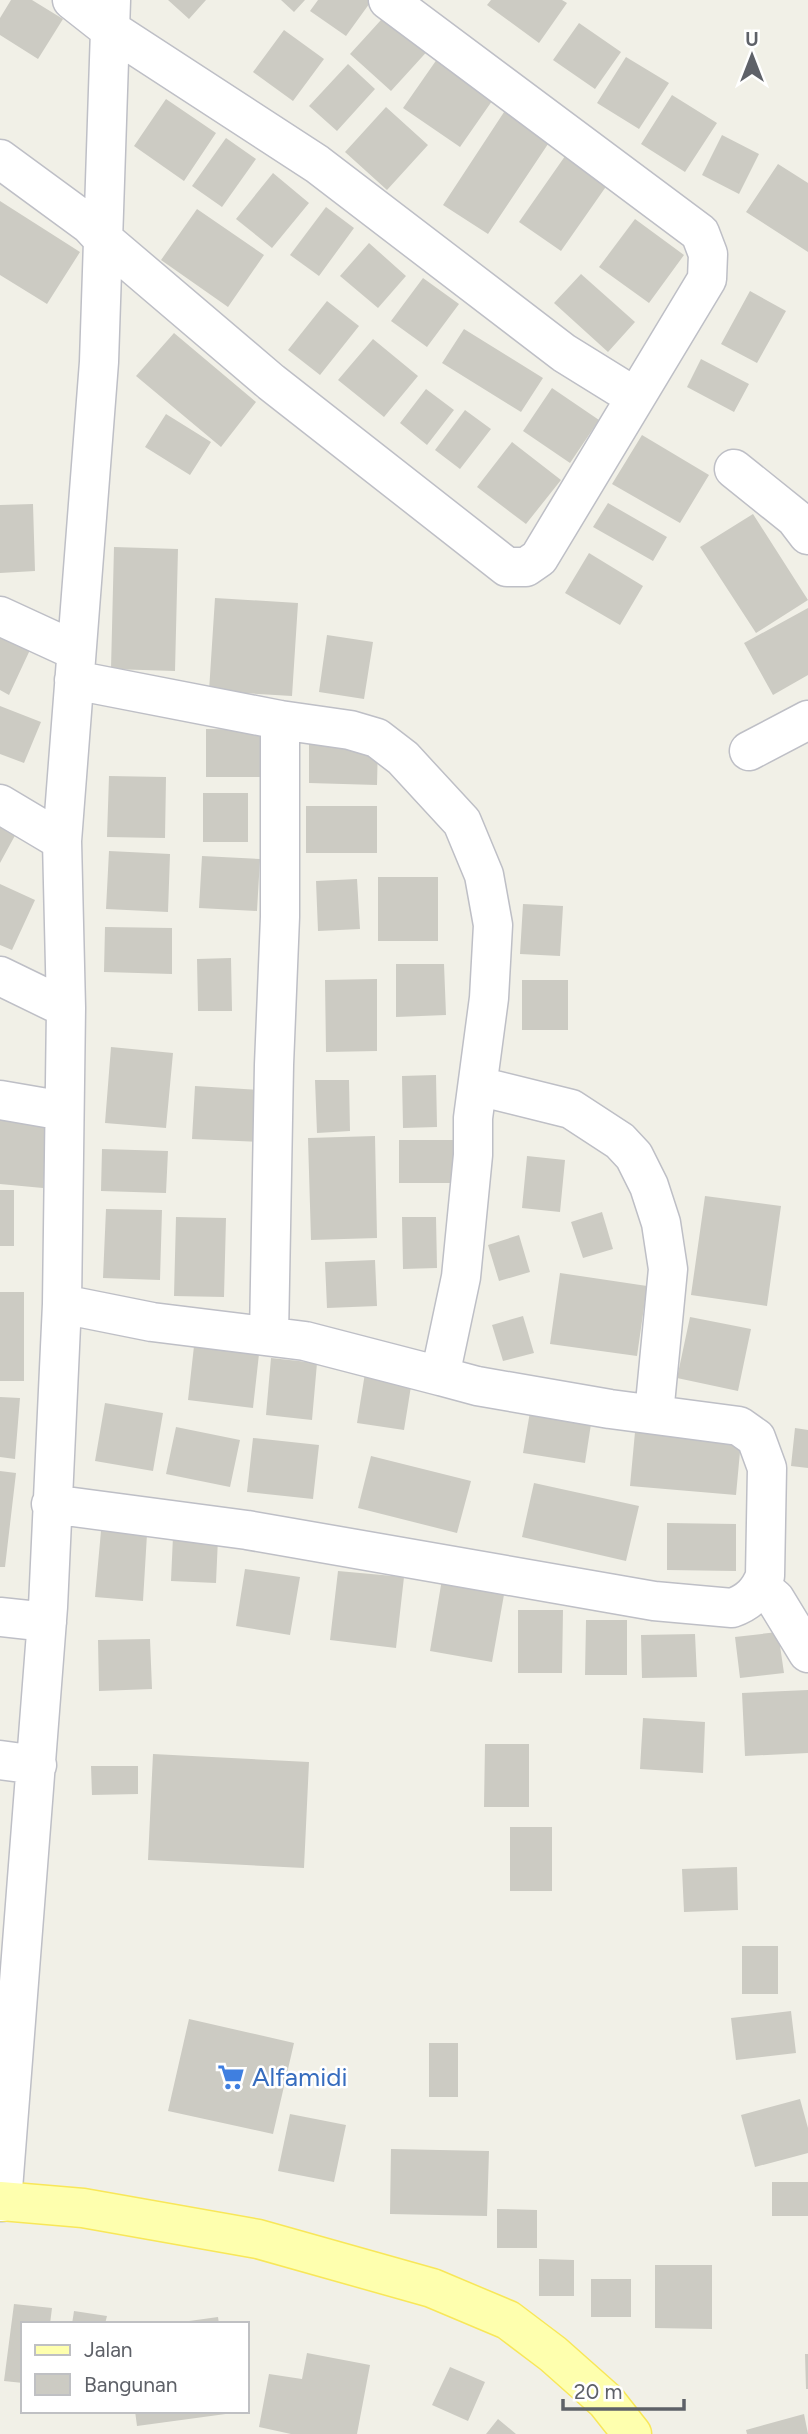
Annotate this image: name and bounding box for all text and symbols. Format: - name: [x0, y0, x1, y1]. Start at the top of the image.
- north arrow: [717, 21, 787, 91]
- text: U: [745, 28, 759, 51]
- place label: Alfamidi: [252, 2061, 348, 2093]
- supermarket icon: Alfamidi: [216, 2062, 246, 2092]
- legend: [21, 2322, 248, 2413]
- text: Jalan: [84, 2337, 133, 2362]
- scale bar: [563, 2368, 684, 2412]
- text: Bangunan: [84, 2372, 177, 2397]
- text: 20 m: [574, 2379, 622, 2404]

